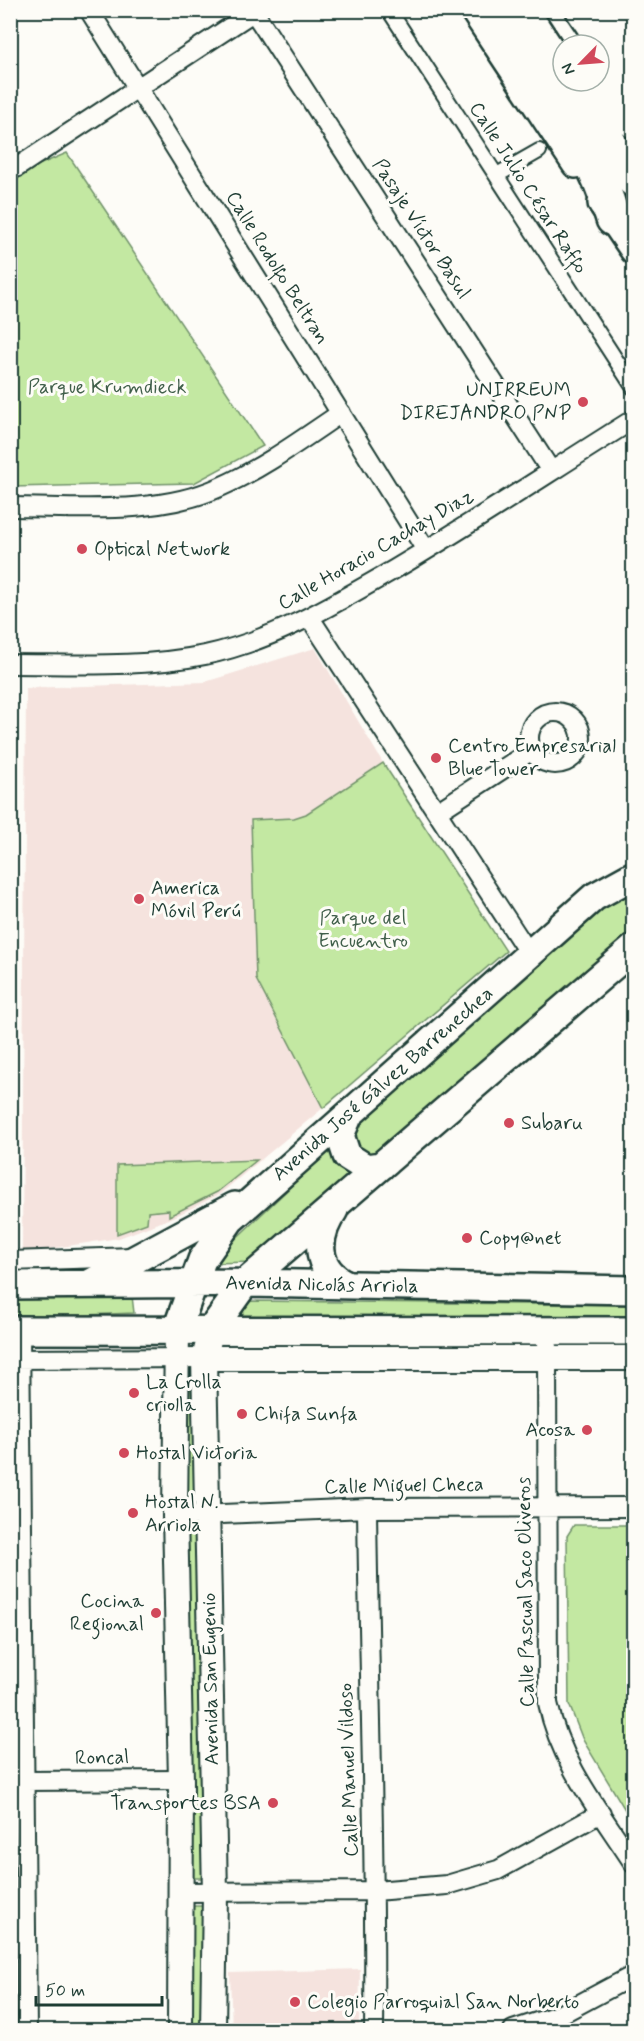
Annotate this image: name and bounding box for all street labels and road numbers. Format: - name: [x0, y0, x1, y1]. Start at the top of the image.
- street label: Calle Julio César Raffo: [461, 97, 594, 280]
- street label: Pasaje Víctor Basul: [365, 154, 477, 304]
- street label: Calle Rodolfo Beltran: [217, 186, 335, 351]
- street label: Calle Horacio Cachay Diaz: [273, 483, 479, 617]
- street label: Avenida José Gálvez Barrenechea: [267, 980, 499, 1188]
- street label: Avenida Nicolás Arriola: [225, 1270, 419, 1300]
- street label: Calle Miguel Checa: [324, 1471, 484, 1503]
- street label: Calle Pascual Saco Oliveros: [510, 1476, 542, 1708]
- street label: Avenida San Eugenio: [196, 1592, 226, 1766]
- street label: Calle Manuel Vildoso: [332, 1683, 366, 1857]
- street label: Roncal: [75, 1744, 129, 1772]

